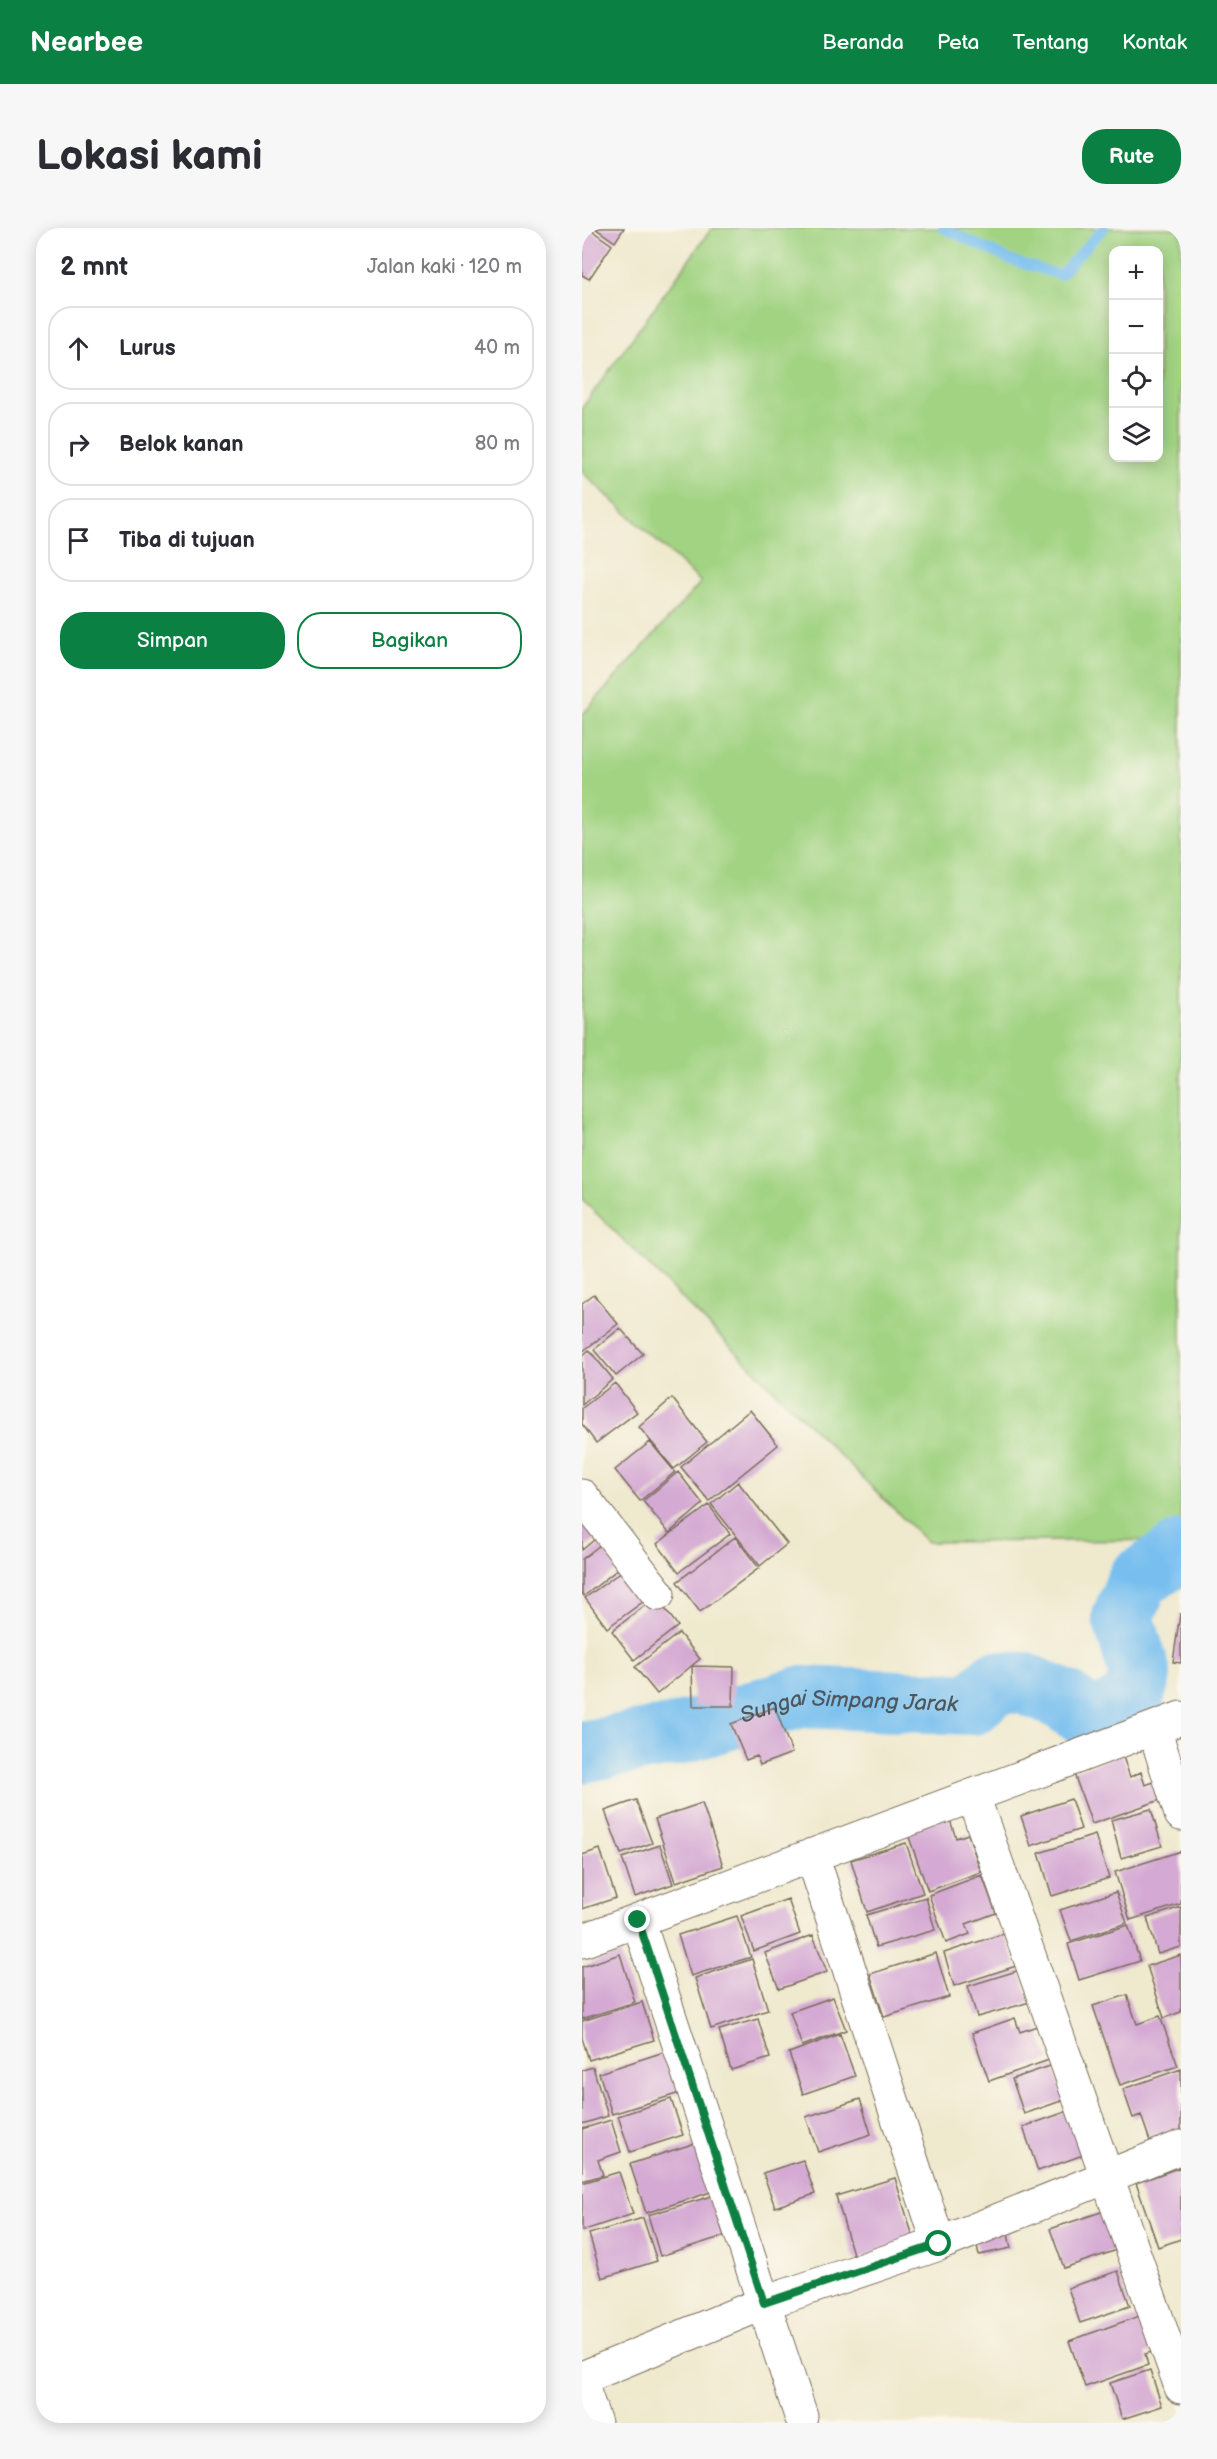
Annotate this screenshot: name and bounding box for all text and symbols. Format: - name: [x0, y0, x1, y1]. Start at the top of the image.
- text: Nearbee: [30, 26, 143, 59]
- text: Beranda: [822, 30, 904, 55]
- text: Peta: [937, 30, 980, 55]
- text: Tentang: [1013, 30, 1089, 55]
- text: Kontak: [1122, 30, 1187, 55]
- button: Rute: [1082, 129, 1181, 184]
- text: Lokasi kami: [36, 131, 262, 182]
- map controls: [1109, 246, 1163, 462]
- button: +: [1109, 246, 1163, 300]
- text: 2 mnt: [60, 252, 128, 283]
- text: Jalan kaki · 120 m: [367, 255, 522, 279]
- button: −: [1109, 300, 1163, 354]
- icon: ahead: [62, 332, 95, 365]
- text: Lurus: [119, 335, 175, 362]
- text: 40 m: [474, 336, 520, 360]
- button: locate: [1109, 354, 1163, 408]
- button: layers: [1109, 408, 1163, 462]
- icon: right: [62, 428, 95, 461]
- text: Belok kanan: [119, 431, 244, 458]
- text: 80 m: [475, 432, 520, 456]
- icon: arrive: [62, 524, 95, 557]
- text: Tiba di tujuan: [119, 527, 255, 554]
- button: Simpan: [60, 612, 285, 669]
- button: Bagikan: [297, 612, 522, 669]
- water label: Sungai Simpang Jarak: [737, 1685, 960, 1730]
- route end: [624, 1906, 650, 1932]
- route start: [925, 2230, 951, 2256]

